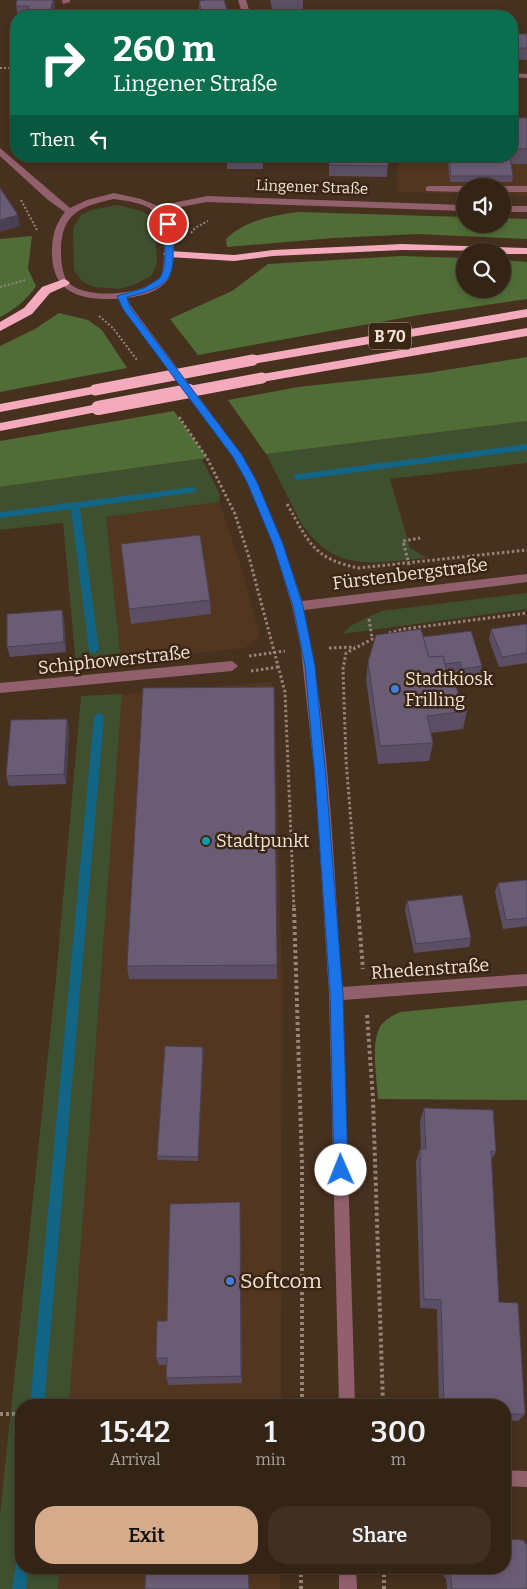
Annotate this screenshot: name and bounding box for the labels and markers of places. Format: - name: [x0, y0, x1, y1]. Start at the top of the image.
- pin: [147, 203, 189, 245]
- place label: Stadtkiosk Frilling: [405, 668, 494, 711]
- marker: Stadtkiosk Frilling: [389, 683, 401, 695]
- place label: Stadtpunkt: [216, 830, 310, 852]
- marker: Stadtpunkt: [200, 835, 212, 847]
- place label: Softcom: [240, 1268, 322, 1294]
- marker: Softcom: [224, 1275, 236, 1287]

